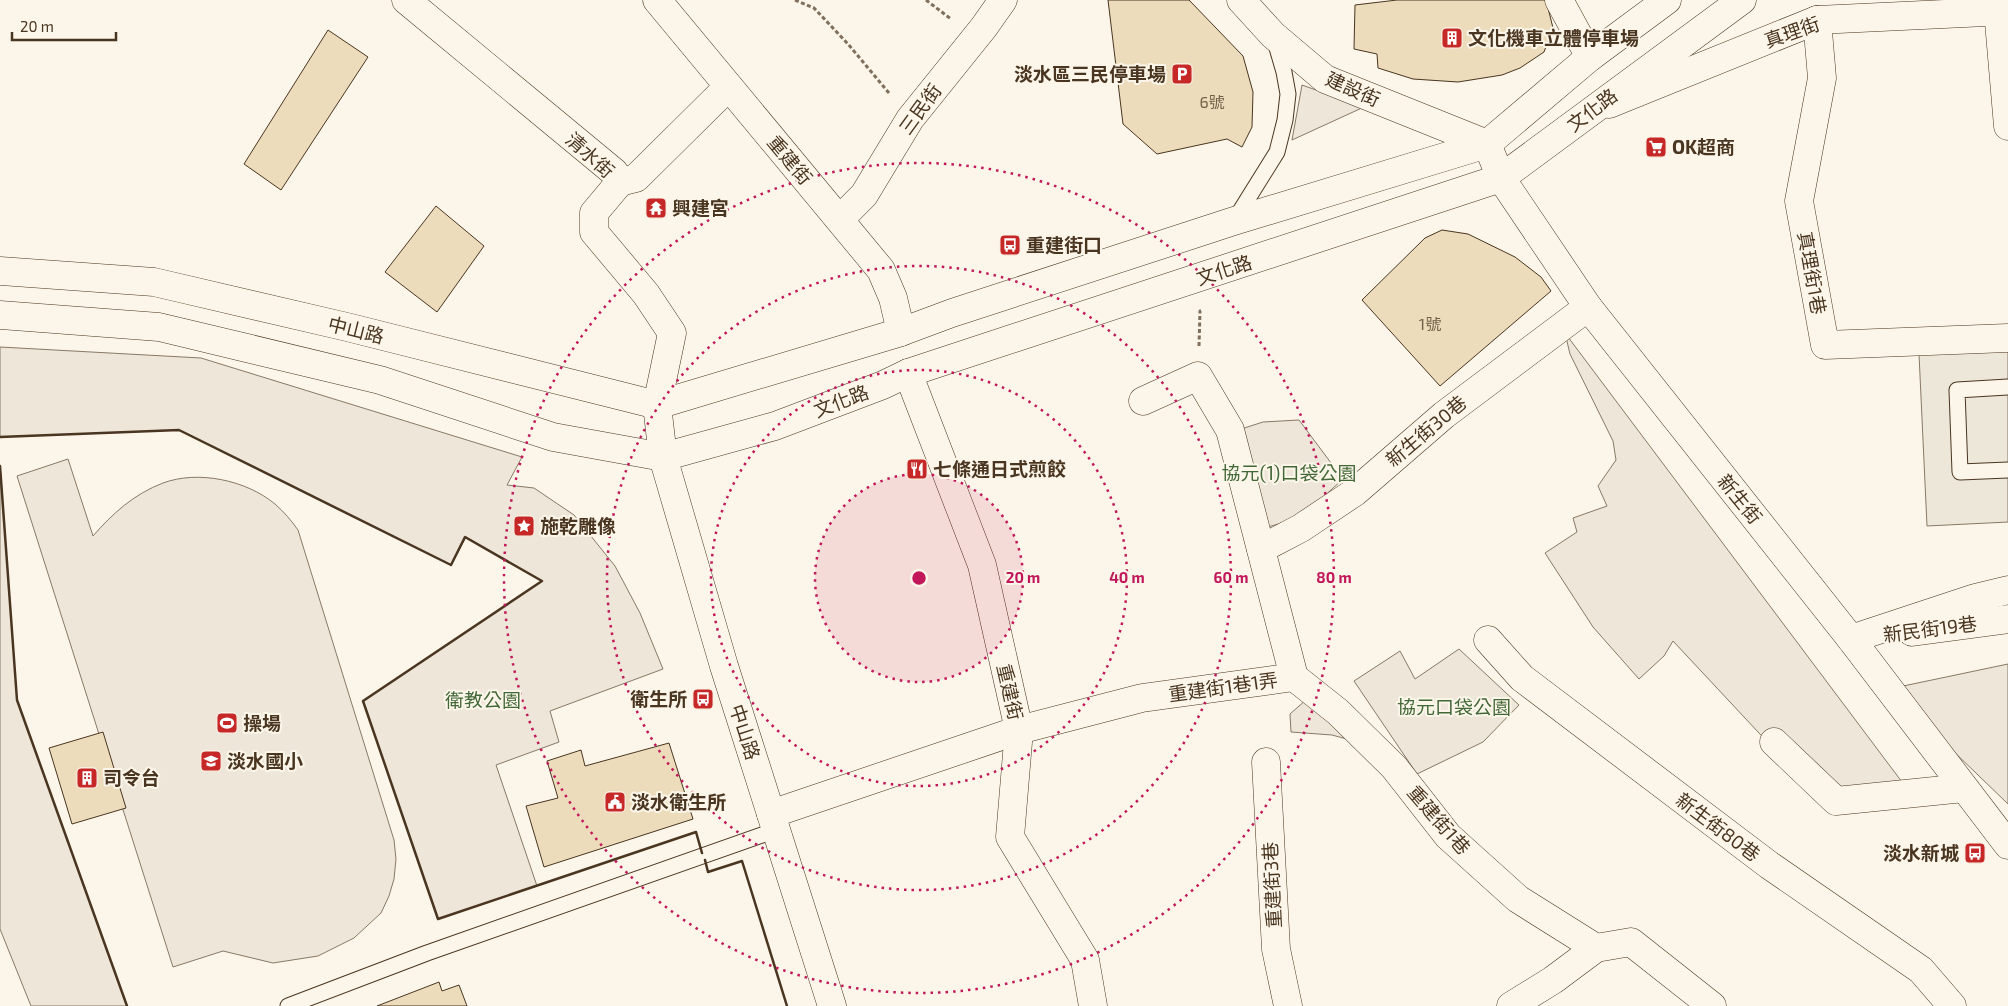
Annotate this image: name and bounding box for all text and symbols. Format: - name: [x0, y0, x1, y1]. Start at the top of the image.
- scale bar: [12, 10, 116, 42]
- street label: 真理街: [1761, 11, 1823, 52]
- text: 20 m: [20, 17, 54, 35]
- building icon: 文化機車立體停車場: [1440, 26, 1464, 50]
- place label: 文化機車立體停車場: [1468, 26, 1639, 49]
- place label: 淡水區三民停車場: [1014, 62, 1166, 85]
- parking icon: 淡水區三民停車場: [1170, 62, 1194, 86]
- street label: 建設街: [1322, 66, 1384, 111]
- street label: 三民街: [894, 79, 946, 139]
- street label: 文化路: [1562, 83, 1621, 136]
- house number: 6號: [1199, 92, 1225, 111]
- street label: 清水街: [561, 127, 619, 182]
- street label: 重建街: [763, 130, 818, 189]
- supermarket icon: OK超商: [1644, 135, 1668, 159]
- place label: OK超商: [1672, 135, 1735, 158]
- temple icon: 興建宮: [644, 196, 668, 220]
- place label: 興建宮: [672, 196, 729, 219]
- street label: 真理街1巷: [1794, 230, 1831, 316]
- bus stop icon: 重建街口: [998, 233, 1022, 257]
- place label: 重建街口: [1026, 233, 1102, 256]
- street label: 文化路: [1193, 250, 1255, 289]
- street label: 中山路: [326, 311, 387, 348]
- house number: 1號: [1419, 314, 1441, 333]
- street label: 文化路: [810, 380, 872, 421]
- street label: 新生街30巷: [1381, 390, 1471, 471]
- restaurant icon: 七條通日式煎餃: [905, 457, 929, 481]
- place label: 七條通日式煎餃: [933, 457, 1066, 480]
- park label: 協元(1)口袋公園: [1222, 461, 1356, 484]
- street label: 新生街: [1714, 469, 1767, 528]
- place icon: 施乾雕像: [512, 514, 536, 538]
- place label: 施乾雕像: [540, 514, 616, 537]
- text: 20 m: [1006, 568, 1040, 586]
- text: 40 m: [1109, 568, 1145, 586]
- text: 60 m: [1214, 568, 1248, 586]
- text: 80 m: [1316, 568, 1352, 586]
- centre of rings: [910, 569, 928, 587]
- street label: 新民街19巷: [1882, 611, 1978, 646]
- street label: 重建街: [993, 662, 1028, 722]
- street label: 重建街1巷1弄: [1167, 667, 1279, 706]
- place label: 衛生所: [630, 687, 687, 710]
- bus stop icon: 衛生所: [691, 687, 715, 711]
- park label: 衛教公園: [445, 688, 521, 711]
- park label: 協元口袋公園: [1397, 695, 1511, 718]
- street label: 中山路: [726, 701, 765, 763]
- sports icon: 操場: [215, 711, 239, 735]
- place label: 操場: [243, 711, 281, 734]
- school or university icon: 淡水國小: [199, 749, 223, 773]
- place label: 淡水國小: [227, 749, 303, 772]
- building icon: 司令台: [75, 766, 99, 790]
- place label: 司令台: [103, 766, 160, 789]
- street label: 重建街1巷: [1403, 781, 1475, 859]
- street label: 新生街80巷: [1672, 788, 1765, 866]
- public building icon: 淡水衛生所: [603, 790, 627, 814]
- place label: 淡水衛生所: [631, 790, 726, 813]
- street label: 重建街3巷: [1258, 841, 1285, 929]
- place label: 淡水新城: [1883, 841, 1959, 864]
- bus stop icon: 淡水新城: [1963, 841, 1987, 865]

